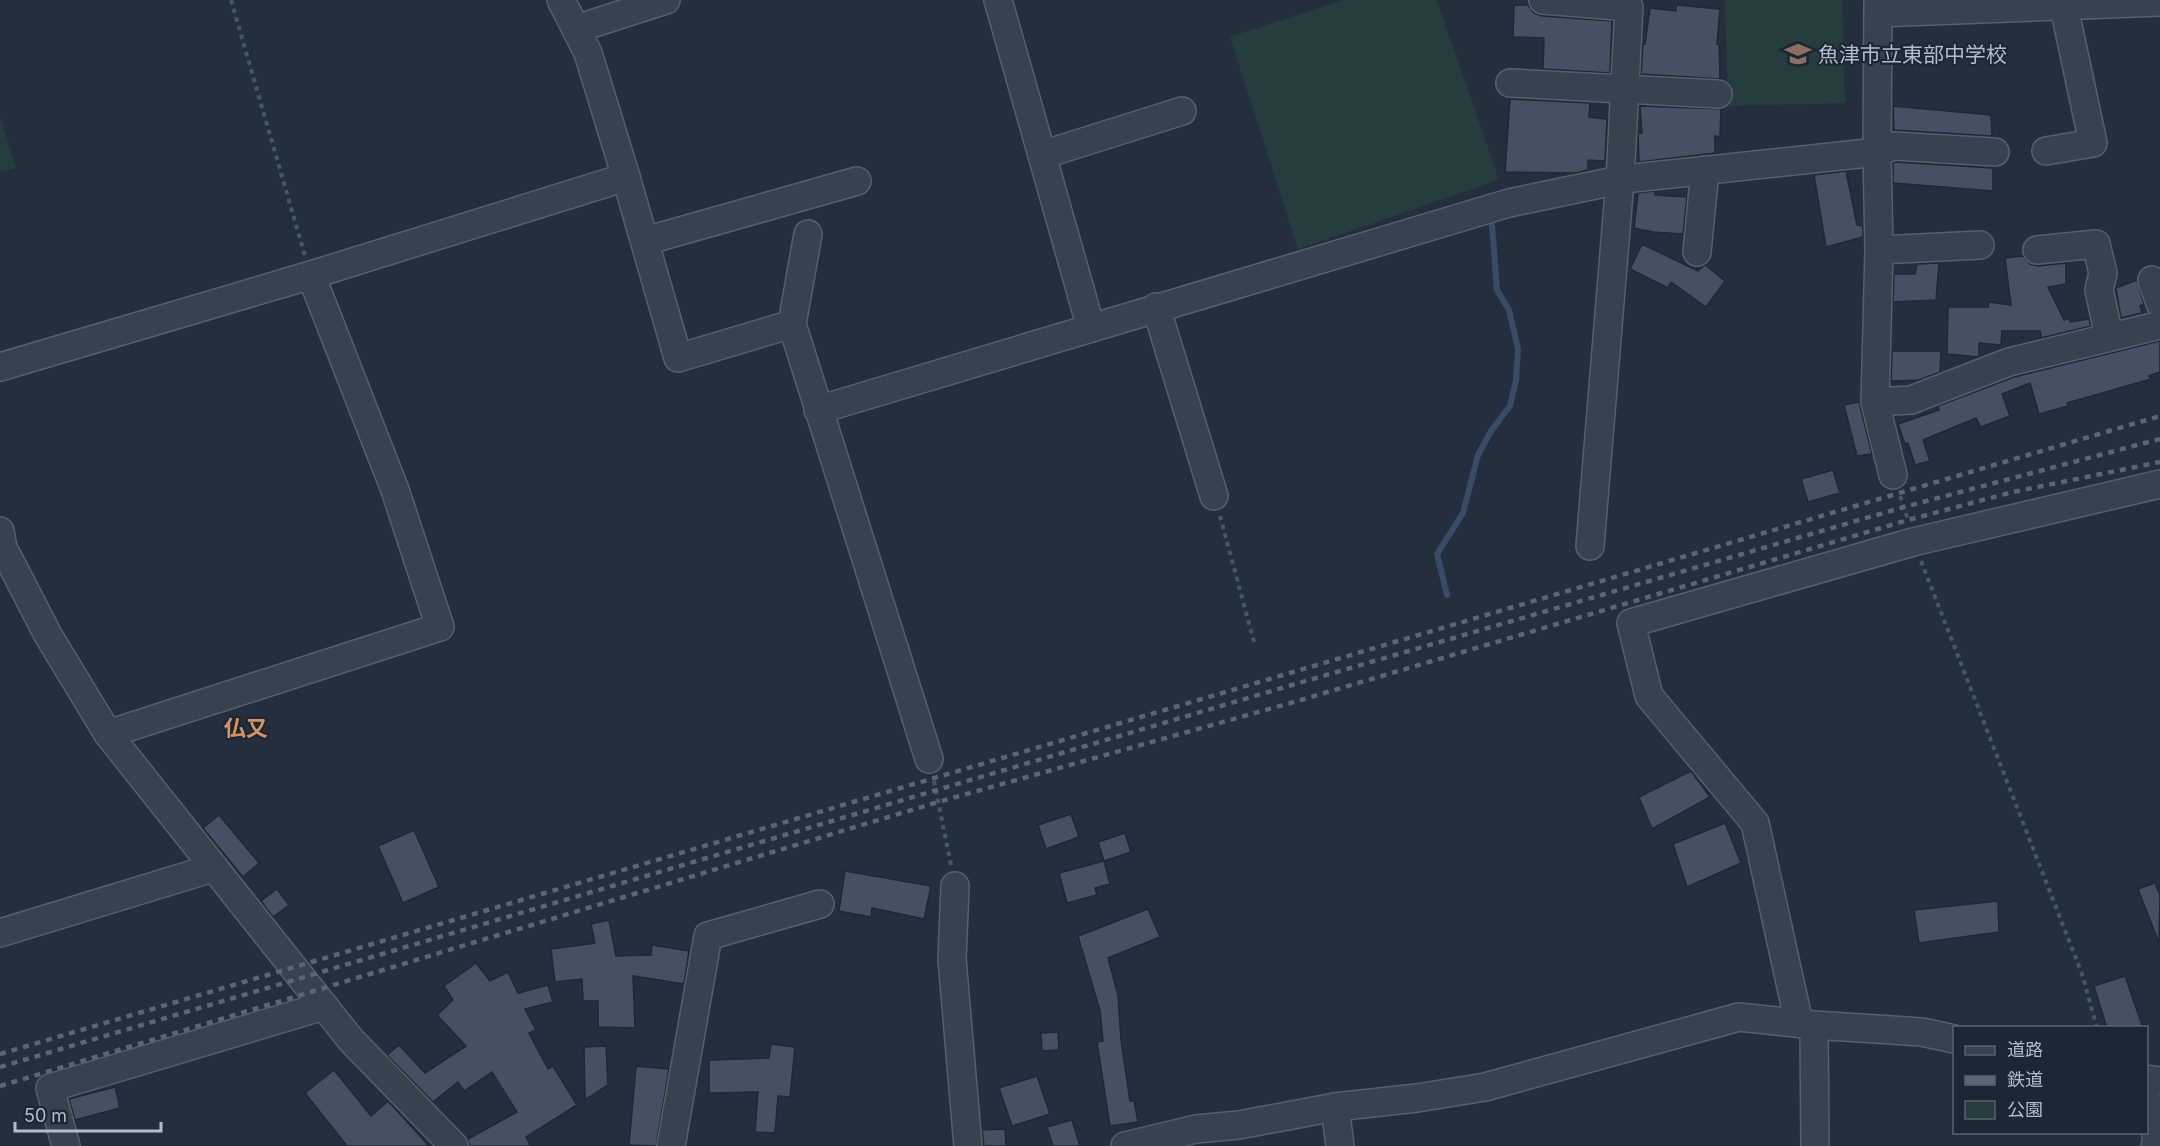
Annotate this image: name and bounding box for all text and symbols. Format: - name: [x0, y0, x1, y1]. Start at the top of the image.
- school or university icon: 魚津市立東部中学校: [1783, 39, 1813, 69]
- place label: 魚津市立東部中学校: [1818, 42, 2007, 67]
- district label: 仏又: [224, 715, 268, 741]
- legend: [1953, 1026, 2148, 1134]
- text: 道路: [2007, 1039, 2043, 1060]
- text: 鉄道: [2007, 1069, 2043, 1090]
- scale bar: [15, 1095, 160, 1133]
- text: 公園: [2007, 1099, 2043, 1120]
- text: 50 m: [24, 1105, 67, 1126]

